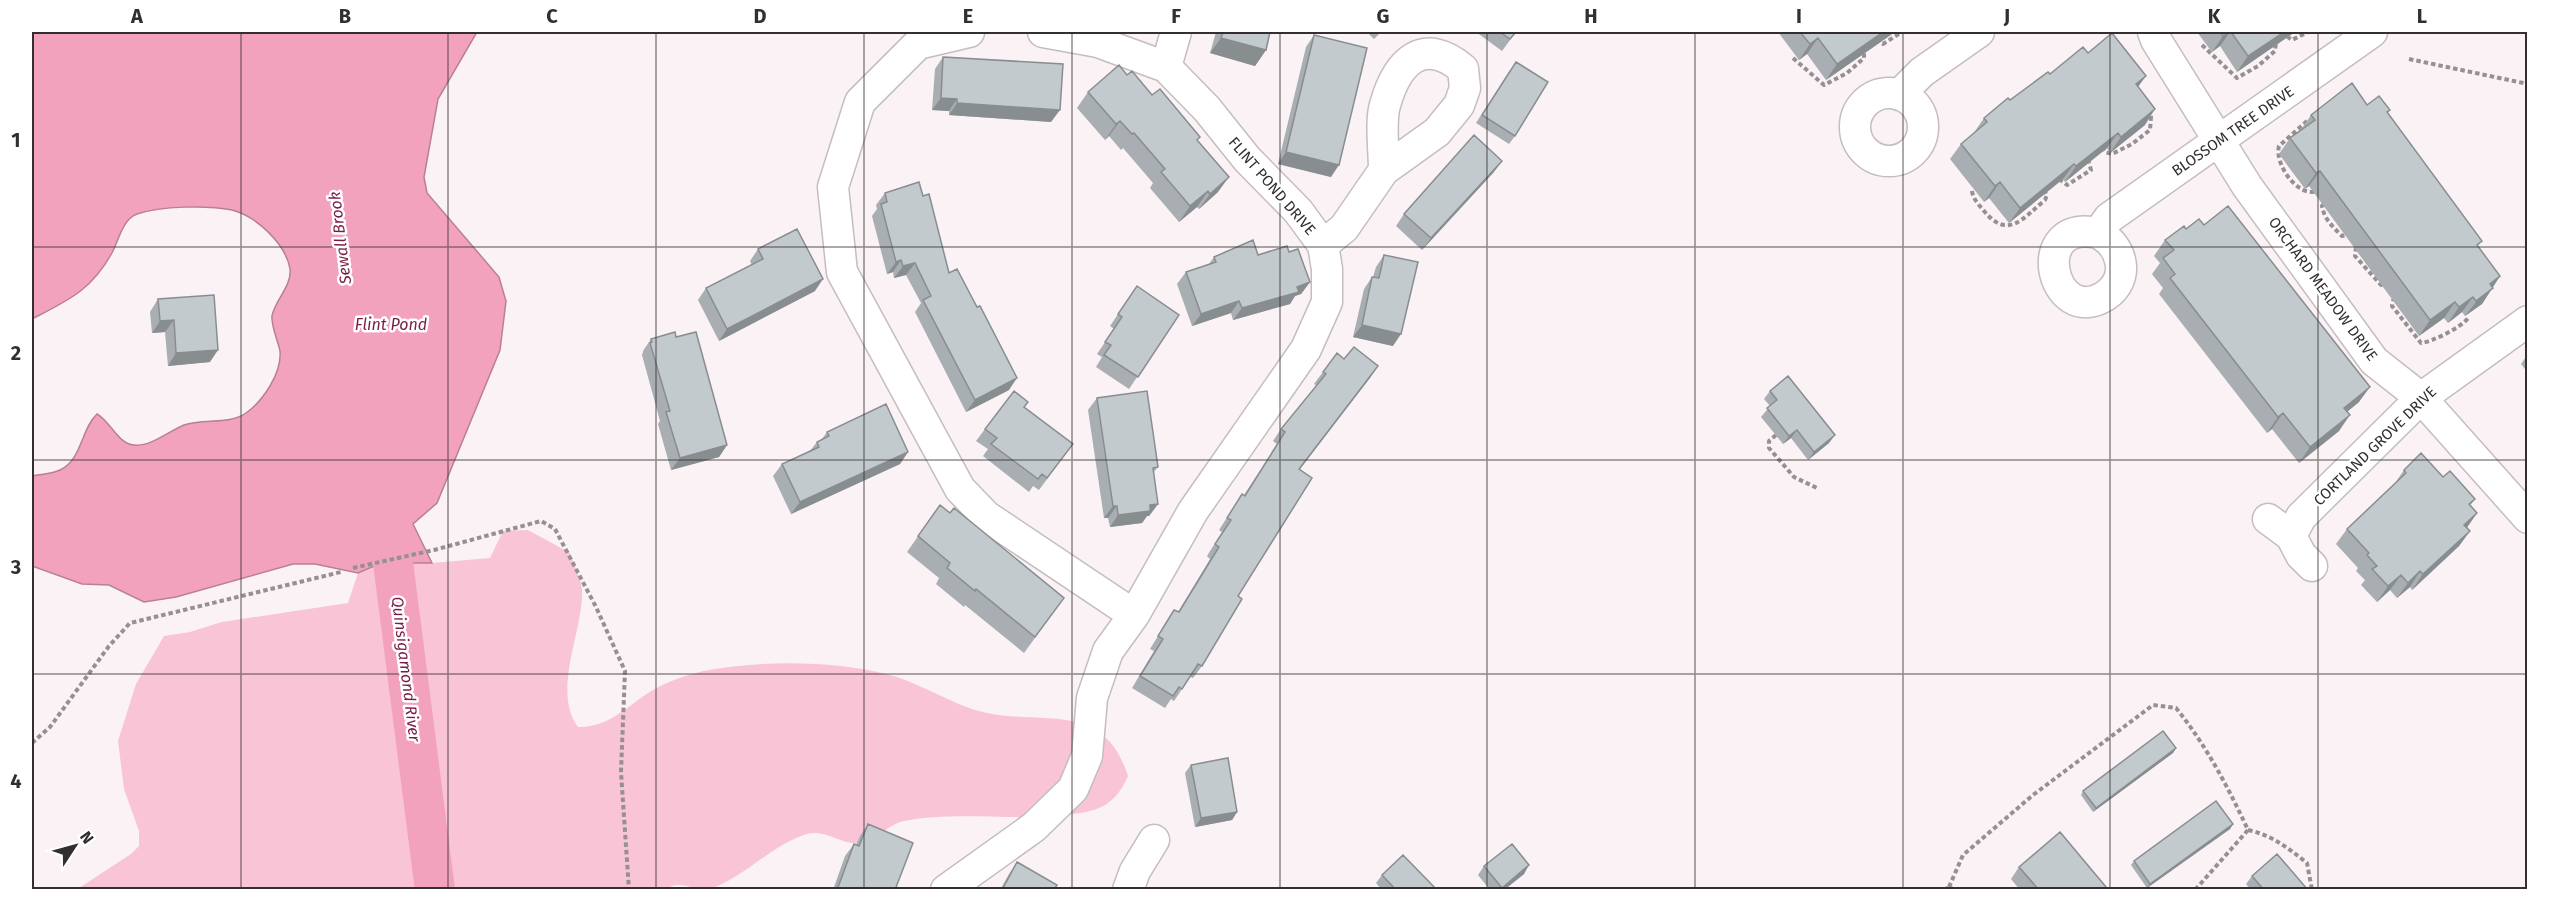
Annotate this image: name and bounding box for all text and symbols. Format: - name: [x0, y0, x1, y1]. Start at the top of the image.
- text: A: [130, 4, 144, 28]
- text: B: [339, 4, 351, 28]
- text: C: [546, 4, 558, 28]
- text: D: [753, 4, 767, 28]
- text: E: [963, 4, 973, 28]
- text: F: [1171, 4, 1181, 28]
- text: G: [1377, 4, 1389, 28]
- text: H: [1584, 4, 1598, 28]
- text: I: [1796, 4, 1802, 28]
- text: J: [2003, 4, 2010, 28]
- text: K: [2208, 4, 2221, 28]
- text: L: [2417, 4, 2427, 28]
- street label: BLOSSOM TREE DRIVE: [2169, 82, 2297, 180]
- text: 1: [11, 128, 21, 152]
- street label: FLINT POND DRIVE: [1225, 133, 1319, 239]
- water label: Sewall Brook: [325, 190, 355, 286]
- street label: ORCHARD MEADOW DRIVE: [2265, 214, 2381, 364]
- water label: Flint Pond: [355, 315, 427, 334]
- text: 2: [11, 341, 21, 365]
- street label: CORTLAND GROVE DRIVE: [2310, 383, 2440, 509]
- text: 3: [10, 555, 21, 579]
- water label: Quinsigamond River: [388, 595, 424, 743]
- text: 4: [10, 769, 22, 793]
- north arrow: [45, 816, 105, 876]
- text: N: [76, 828, 98, 847]

